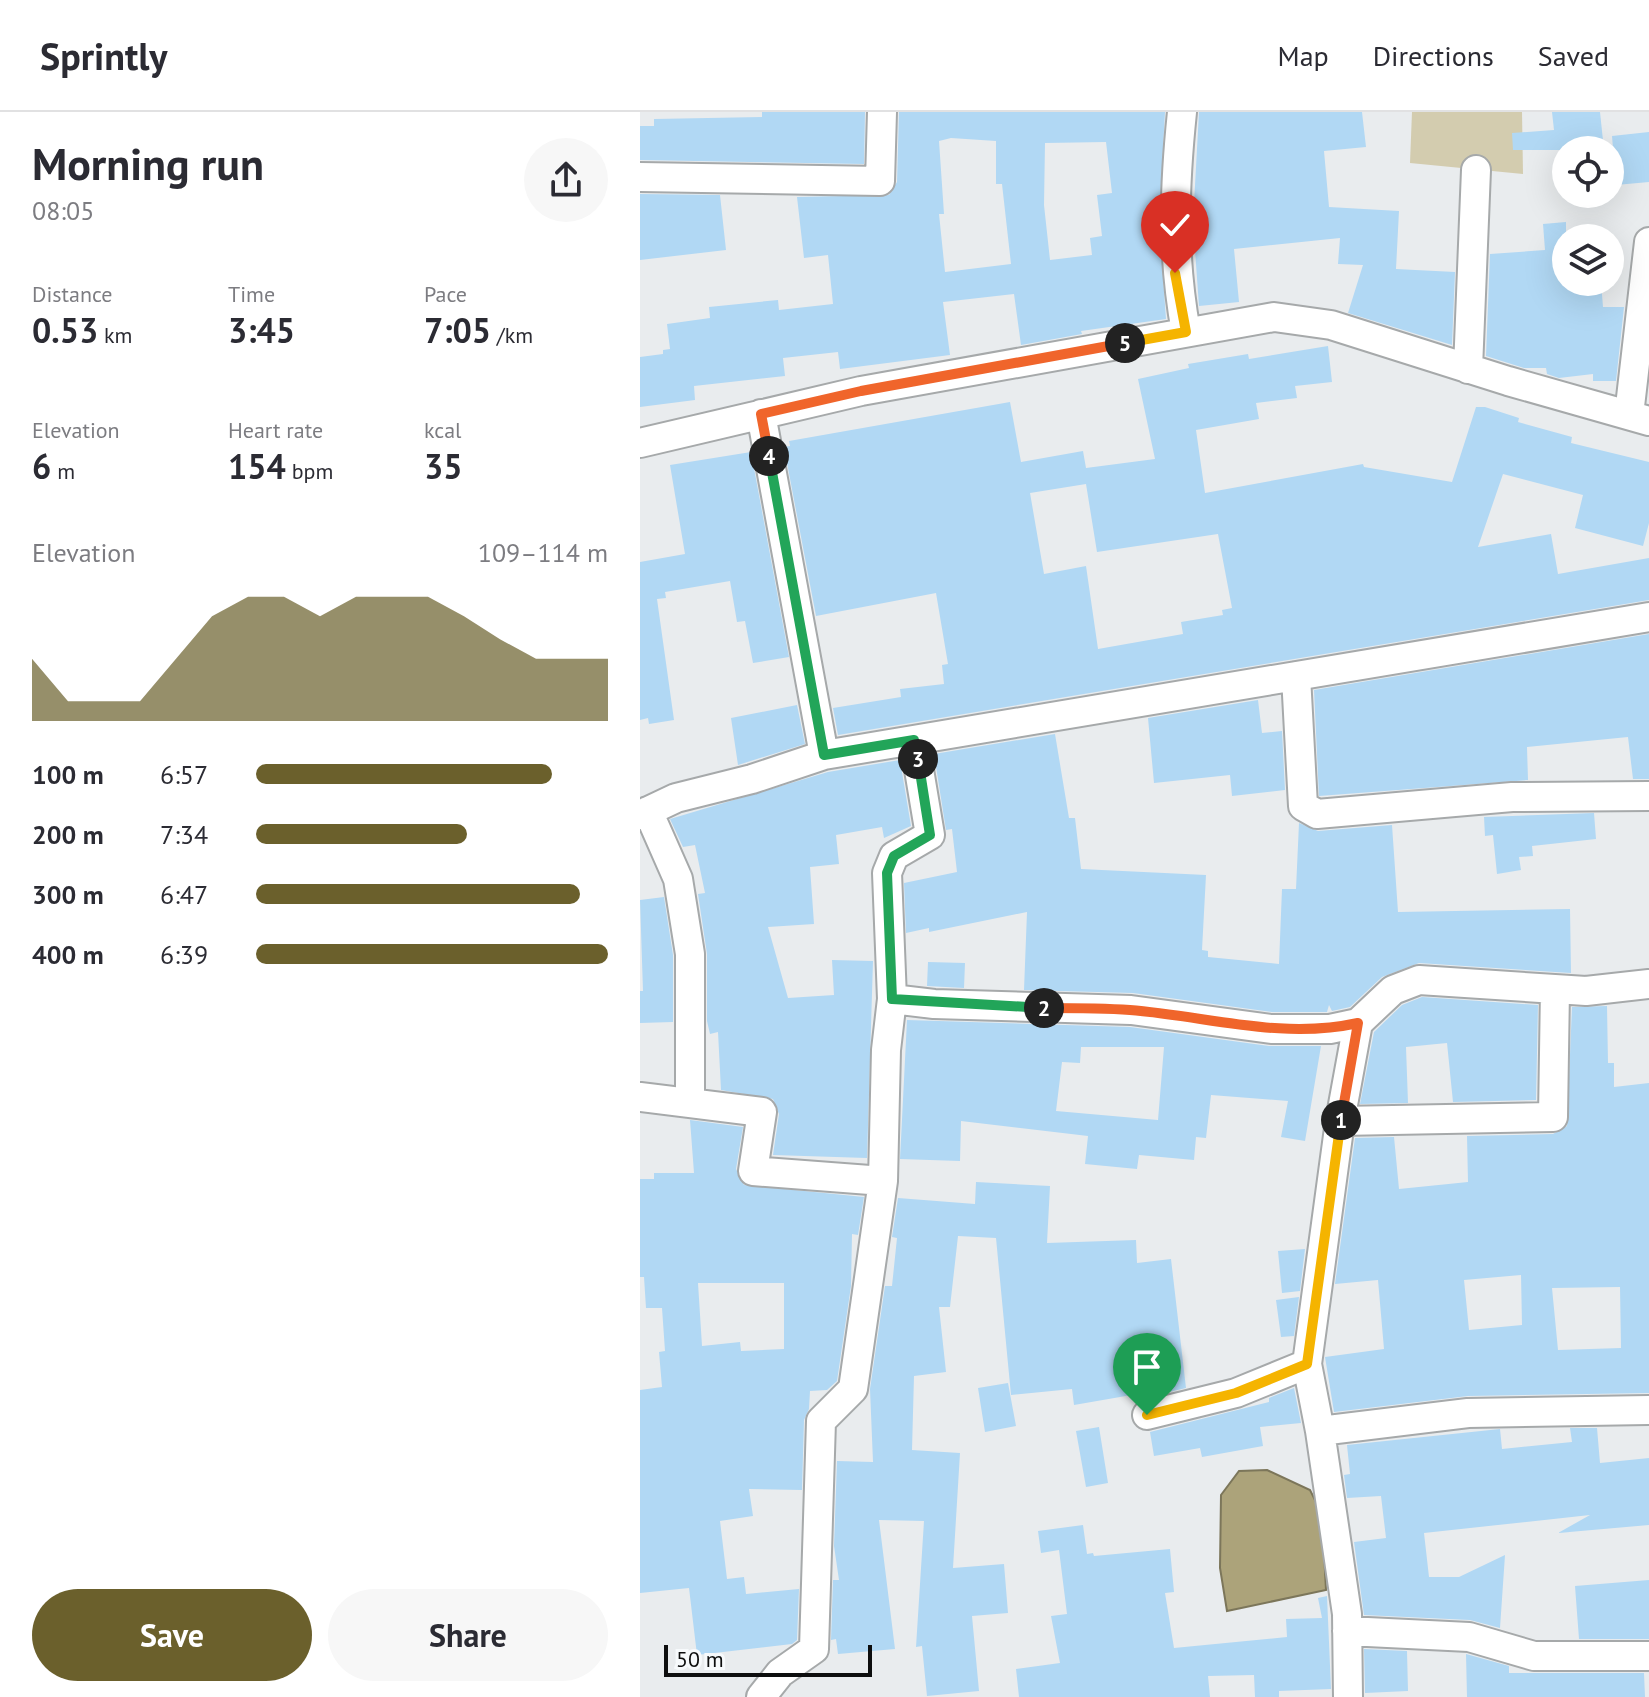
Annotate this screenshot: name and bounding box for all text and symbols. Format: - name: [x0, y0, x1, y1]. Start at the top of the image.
- text: Sprintly: [40, 31, 168, 80]
- text: Map: [1278, 37, 1329, 74]
- text: Directions: [1373, 37, 1494, 74]
- text: Saved: [1538, 37, 1609, 74]
- text: Morning run: [32, 135, 264, 192]
- map controls: [1552, 136, 1624, 296]
- button: locate: [1552, 136, 1624, 208]
- button: share: [524, 138, 608, 222]
- pin: [1141, 191, 1209, 273]
- text: 08:05: [32, 194, 94, 227]
- icon: check: [1153, 203, 1197, 247]
- button: layers: [1552, 224, 1624, 296]
- text: Distance: [32, 280, 113, 308]
- text: Time: [228, 280, 275, 308]
- text: Pace: [424, 280, 467, 308]
- text: 0.53: [32, 308, 98, 352]
- text: 3:45: [228, 308, 295, 352]
- text: 7:05: [424, 308, 491, 352]
- text: km: [98, 321, 132, 349]
- text: /km: [491, 321, 533, 349]
- pin: 5: [1105, 323, 1145, 363]
- text: 5: [1119, 329, 1131, 357]
- text: Elevation: [32, 416, 120, 444]
- text: Heart rate: [228, 416, 323, 444]
- text: kcal: [424, 416, 462, 444]
- pin: 4: [749, 436, 789, 476]
- text: 4: [763, 442, 775, 470]
- text: 6: [32, 444, 51, 488]
- text: 154: [228, 444, 286, 488]
- text: 35: [424, 444, 463, 488]
- text: m: [51, 457, 75, 485]
- text: bpm: [286, 457, 333, 485]
- text: Elevation: [32, 536, 136, 569]
- text: 109–114 m: [478, 536, 608, 569]
- pin: 3: [898, 739, 938, 779]
- text: 3: [912, 745, 924, 773]
- text: 100 m: [32, 758, 104, 791]
- text: 6:57: [160, 758, 208, 791]
- text: 200 m: [32, 818, 104, 851]
- text: 7:34: [160, 818, 208, 851]
- text: 300 m: [32, 878, 104, 911]
- text: 6:47: [160, 878, 208, 911]
- text: 400 m: [32, 938, 104, 971]
- text: 6:39: [160, 938, 208, 971]
- pin: 2: [1024, 988, 1064, 1028]
- text: 2: [1038, 994, 1050, 1022]
- pin: 1: [1321, 1100, 1361, 1140]
- text: 1: [1335, 1106, 1347, 1134]
- pin: [1113, 1333, 1181, 1415]
- icon: arrive: [1125, 1345, 1169, 1389]
- button: Save: [32, 1589, 312, 1681]
- button: Share: [328, 1589, 608, 1681]
- scale bar: [664, 1641, 872, 1677]
- text: 50 m: [676, 1645, 724, 1673]

